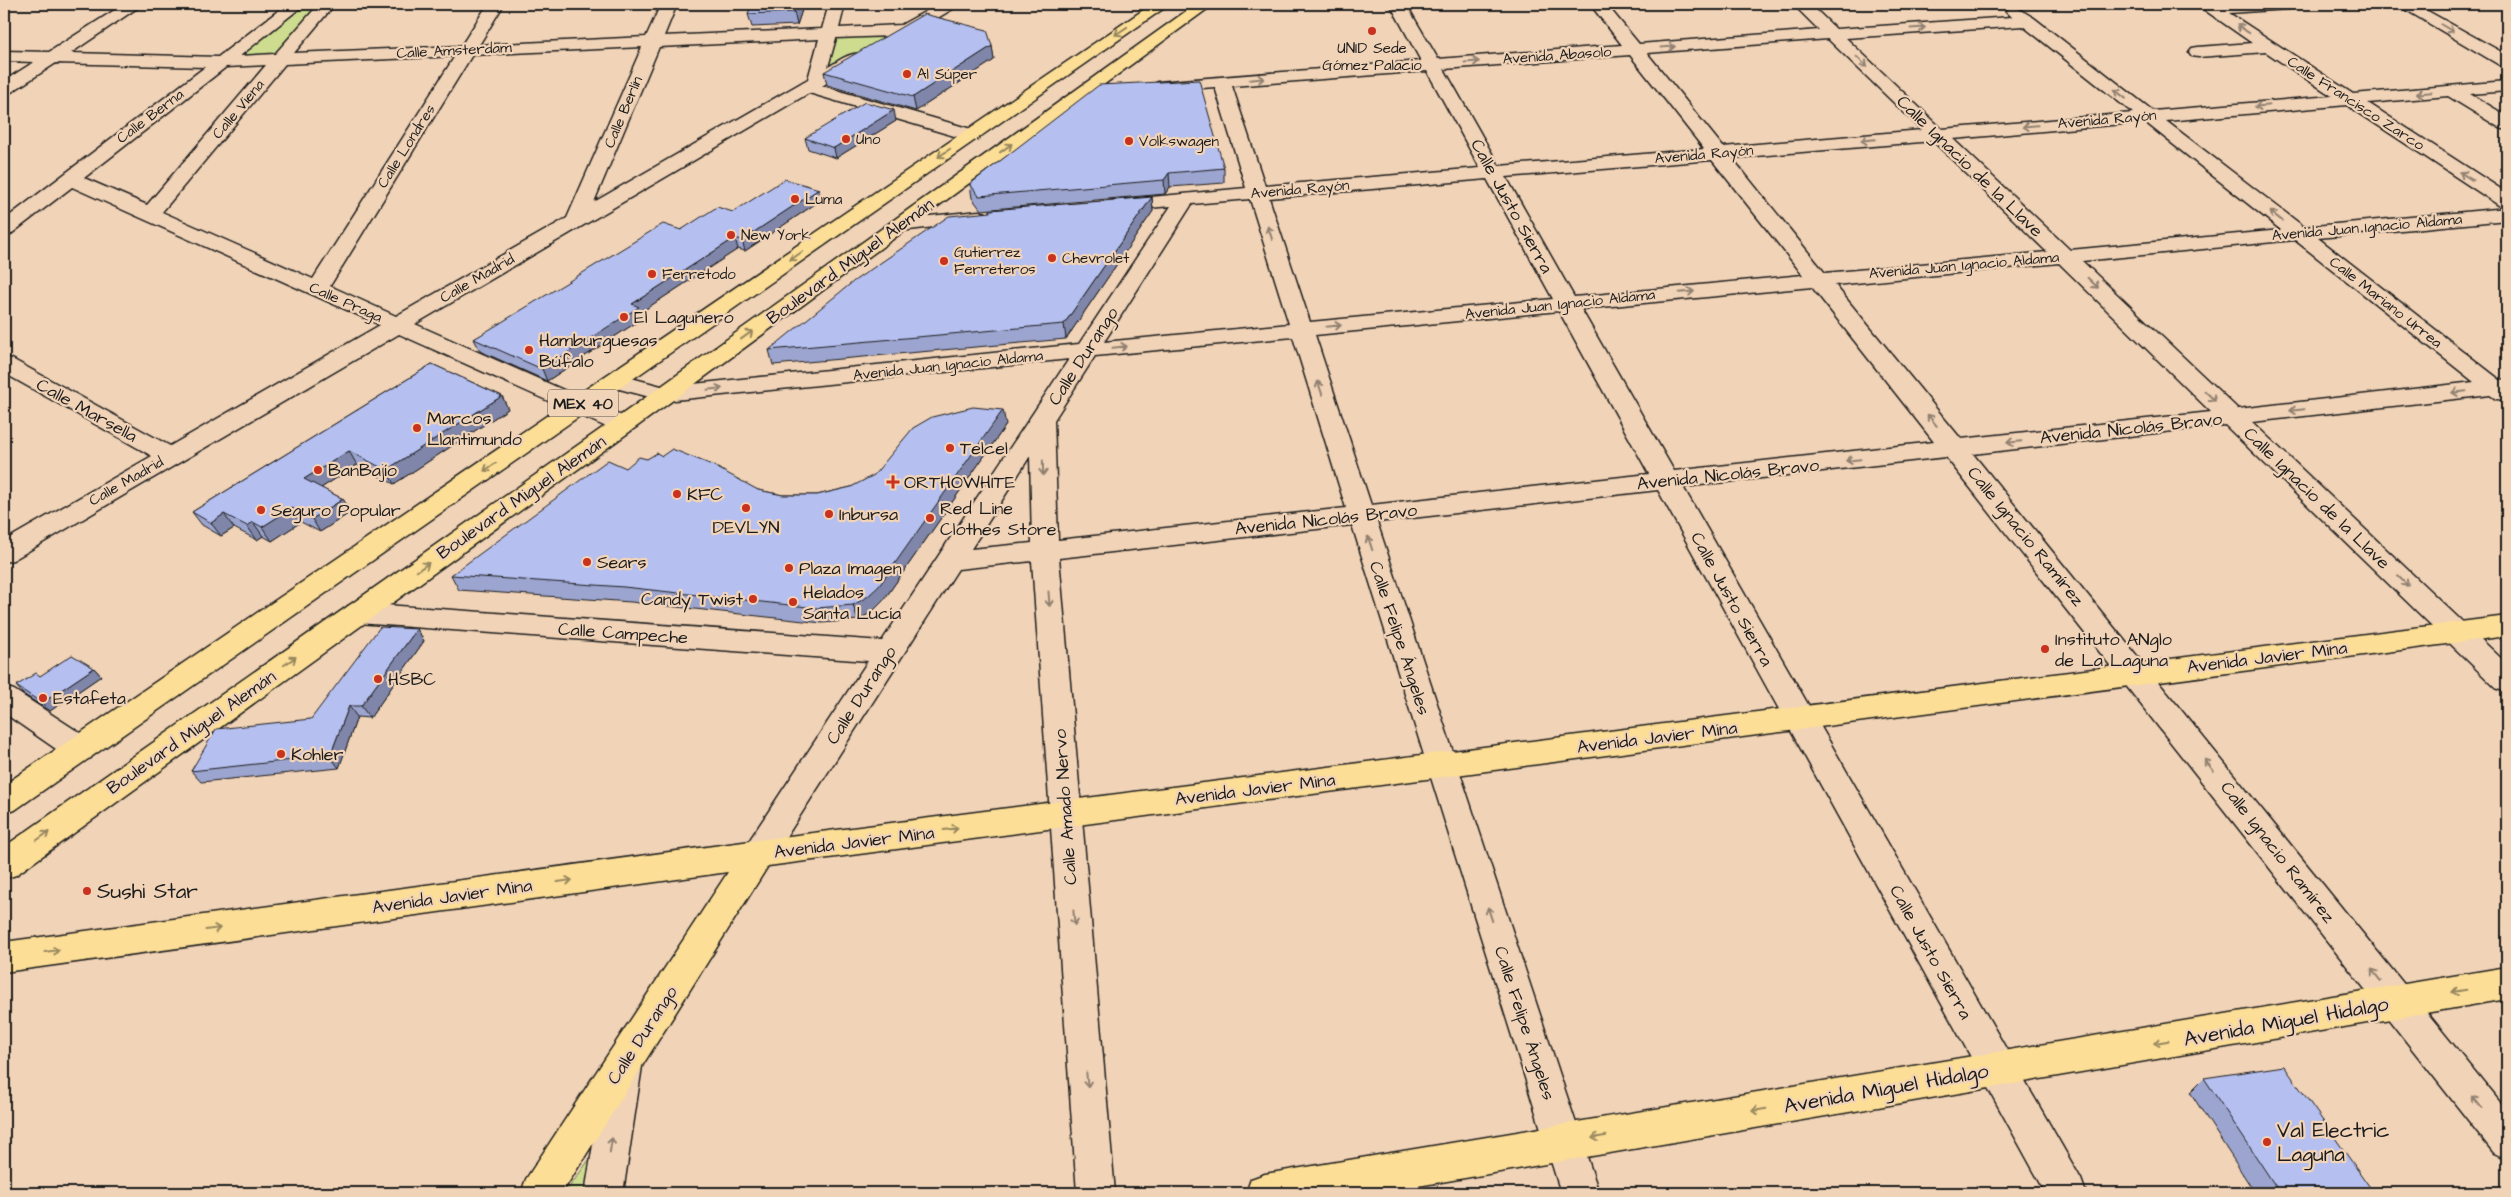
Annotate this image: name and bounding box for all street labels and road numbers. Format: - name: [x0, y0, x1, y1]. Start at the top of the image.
- street label: Calle Amsterdam: [396, 37, 512, 64]
- street label: Avenida Abasolo: [1502, 41, 1613, 70]
- street label: Calle Francisco Zarco: [2283, 51, 2429, 156]
- street label: Calle Berlín: [599, 73, 648, 151]
- street label: Calle Viena: [207, 75, 270, 144]
- street label: Calle Berna: [112, 84, 189, 149]
- street label: Calle Ignacio de la Llave: [1890, 90, 2049, 244]
- street label: Calle Londres: [372, 100, 441, 192]
- street label: Avenida Rayón: [2057, 105, 2158, 135]
- street label: Calle Justo Sierra: [1464, 135, 1559, 278]
- street label: Avenida Rayón: [1654, 140, 1755, 170]
- street label: Avenida Rayón: [1250, 175, 1351, 205]
- street label: Boulevard Miguel Alemán: [761, 192, 940, 332]
- street label: Avenida Juan Ignacio Aldama: [2271, 209, 2464, 247]
- street label: Avenida Juan Ignacio Aldama: [1868, 247, 2061, 285]
- street label: Calle Madrid: [436, 248, 519, 308]
- street label: Calle Mariano Urrea: [2325, 252, 2447, 353]
- street label: Calle Praga: [306, 277, 386, 329]
- street label: Avenida Juan Ignacio Aldama: [1464, 284, 1657, 326]
- street label: Calle Durango: [1042, 302, 1125, 411]
- street label: Avenida Juan Ignacio Aldama: [852, 345, 1045, 387]
- street label: Calle Marsella: [32, 372, 142, 449]
- road number: MEX 40: [548, 389, 618, 416]
- street label: Avenida Nicolás Bravo: [2039, 406, 2223, 450]
- street label: Calle Ignacio de la Llave: [2237, 422, 2396, 576]
- street label: Boulevard Miguel Alemán: [432, 429, 612, 566]
- street label: Calle Madrid: [85, 451, 168, 511]
- street label: Avenida Nicolás Bravo: [1636, 452, 1820, 496]
- street label: Calle Ignacio Ramírez: [1961, 461, 2090, 612]
- street label: Avenida Nicolás Bravo: [1234, 497, 1418, 541]
- street label: Calle Justo Sierra: [1684, 528, 1779, 671]
- street label: Calle Felipe Ángeles: [1362, 558, 1436, 719]
- street label: Calle Campeche: [557, 616, 689, 651]
- street label: Avenida Javier Mina: [2185, 635, 2349, 680]
- street label: Calle Durango: [820, 641, 903, 750]
- street label: Boulevard Miguel Alemán: [102, 664, 282, 801]
- street label: Avenida Javier Mina: [1575, 715, 1739, 760]
- street label: Calle Amado Nervo: [1048, 728, 1083, 886]
- street label: Avenida Javier Mina: [1173, 767, 1337, 812]
- street label: Calle Ignacio Ramírez: [2214, 776, 2341, 929]
- street label: Avenida Javier Mina: [772, 820, 936, 865]
- street label: Avenida Javier Mina: [370, 873, 534, 920]
- street label: Calle Justo Sierra: [1883, 881, 1978, 1024]
- street label: Calle Felipe Ángeles: [1487, 943, 1561, 1104]
- street label: Calle Durango: [601, 981, 684, 1090]
- street label: Avenida Miguel Hidalgo: [2181, 989, 2391, 1056]
- street label: Avenida Miguel Hidalgo: [1781, 1056, 1991, 1123]

